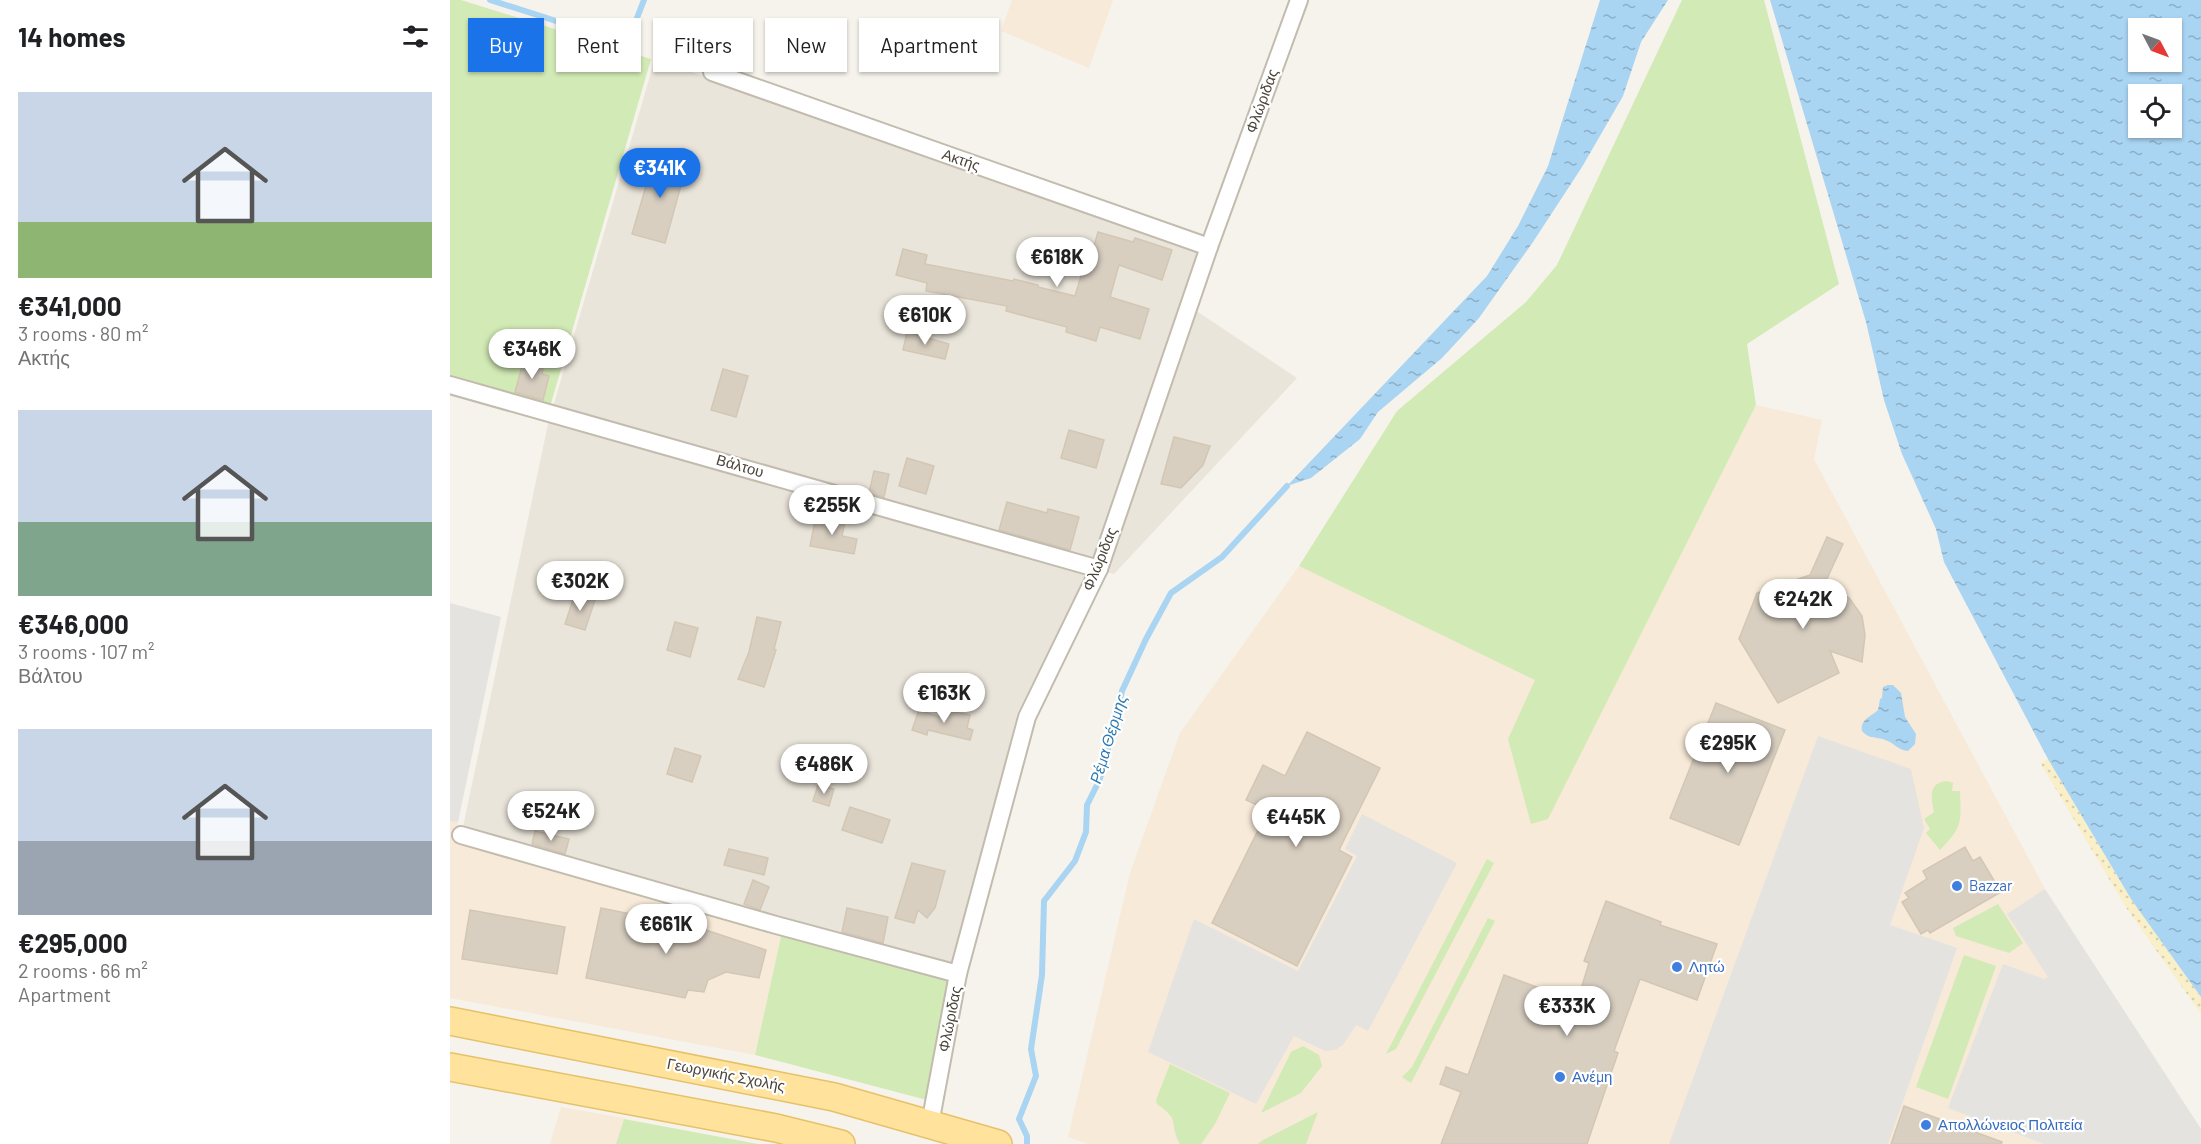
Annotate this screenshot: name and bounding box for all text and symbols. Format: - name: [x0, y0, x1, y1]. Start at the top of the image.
- chip: Buy: [468, 18, 544, 72]
- chip: Rent: [556, 18, 641, 72]
- chip: Filters: [653, 18, 753, 72]
- chip: New: [765, 18, 847, 72]
- chip: Apartment: [859, 18, 999, 72]
- north arrow: [2128, 18, 2182, 72]
- map controls: [2128, 18, 2182, 138]
- icon: filters: [399, 20, 432, 53]
- text: 14 homes: [18, 21, 125, 52]
- street label: Φλώριδας: [1241, 66, 1281, 135]
- button: locate: [2128, 84, 2182, 138]
- icon: home: [171, 131, 279, 239]
- street label: Ακτής: [940, 144, 983, 174]
- pin: €341K: [618, 148, 702, 199]
- text: €341K: [633, 155, 687, 179]
- pin: €618K: [1015, 237, 1099, 288]
- text: €618K: [1030, 244, 1084, 268]
- text: €341,000: [18, 290, 122, 321]
- pin: €610K: [883, 295, 967, 346]
- text: €610K: [898, 302, 952, 326]
- text: 3 rooms · 80 m²: [18, 321, 148, 345]
- pin: €346K: [490, 329, 574, 380]
- text: €346K: [503, 336, 561, 360]
- text: Ακτής: [18, 345, 70, 369]
- icon: home: [171, 449, 279, 557]
- street label: Βάλτου: [715, 450, 766, 480]
- pin: €255K: [790, 485, 874, 536]
- text: €255K: [803, 492, 861, 516]
- street label: Φλώριδας: [1078, 524, 1120, 593]
- pin: €302K: [538, 561, 622, 612]
- text: €302K: [551, 568, 609, 592]
- pin: €242K: [1761, 579, 1845, 630]
- text: €242K: [1773, 586, 1833, 610]
- text: €346,000: [18, 608, 129, 639]
- text: 3 rooms · 107 m²: [18, 639, 154, 663]
- text: Βάλτου: [18, 663, 83, 687]
- pin: €163K: [902, 673, 986, 724]
- text: €163K: [917, 680, 971, 704]
- water label: Ρέμα Θέρμης: [1085, 692, 1130, 786]
- pin: €295K: [1686, 723, 1770, 774]
- text: €295K: [1699, 730, 1757, 754]
- pin: €486K: [782, 744, 866, 795]
- text: €486K: [795, 751, 853, 775]
- icon: home: [171, 768, 279, 876]
- pin: €524K: [509, 791, 593, 842]
- pin: €445K: [1254, 797, 1338, 848]
- text: €524K: [521, 798, 581, 822]
- text: €445K: [1266, 804, 1326, 828]
- place label: Bazzar: [1969, 876, 2013, 894]
- marker: Bazzar: [1950, 879, 1964, 893]
- pin: €661K: [624, 904, 708, 955]
- text: €661K: [639, 911, 693, 935]
- text: €295,000: [18, 927, 128, 958]
- place label: Λητώ: [1689, 957, 1725, 975]
- text: 2 rooms · 66 m²: [18, 958, 148, 982]
- marker: Λητώ: [1670, 960, 1684, 974]
- text: Apartment: [18, 982, 111, 1006]
- street label: Φλώριδας: [934, 984, 964, 1053]
- pin: €333K: [1525, 986, 1609, 1037]
- text: €333K: [1538, 993, 1596, 1017]
- street label: Γεωργικής Σχολής: [666, 1054, 787, 1094]
- place label: Ανέμη: [1572, 1067, 1612, 1085]
- marker: Ανέμη: [1553, 1070, 1567, 1084]
- place label: Απολλώνειος Πολιτεία: [1938, 1115, 2083, 1133]
- marker: Απολλώνειος Πολιτεία: [1919, 1118, 1933, 1132]

